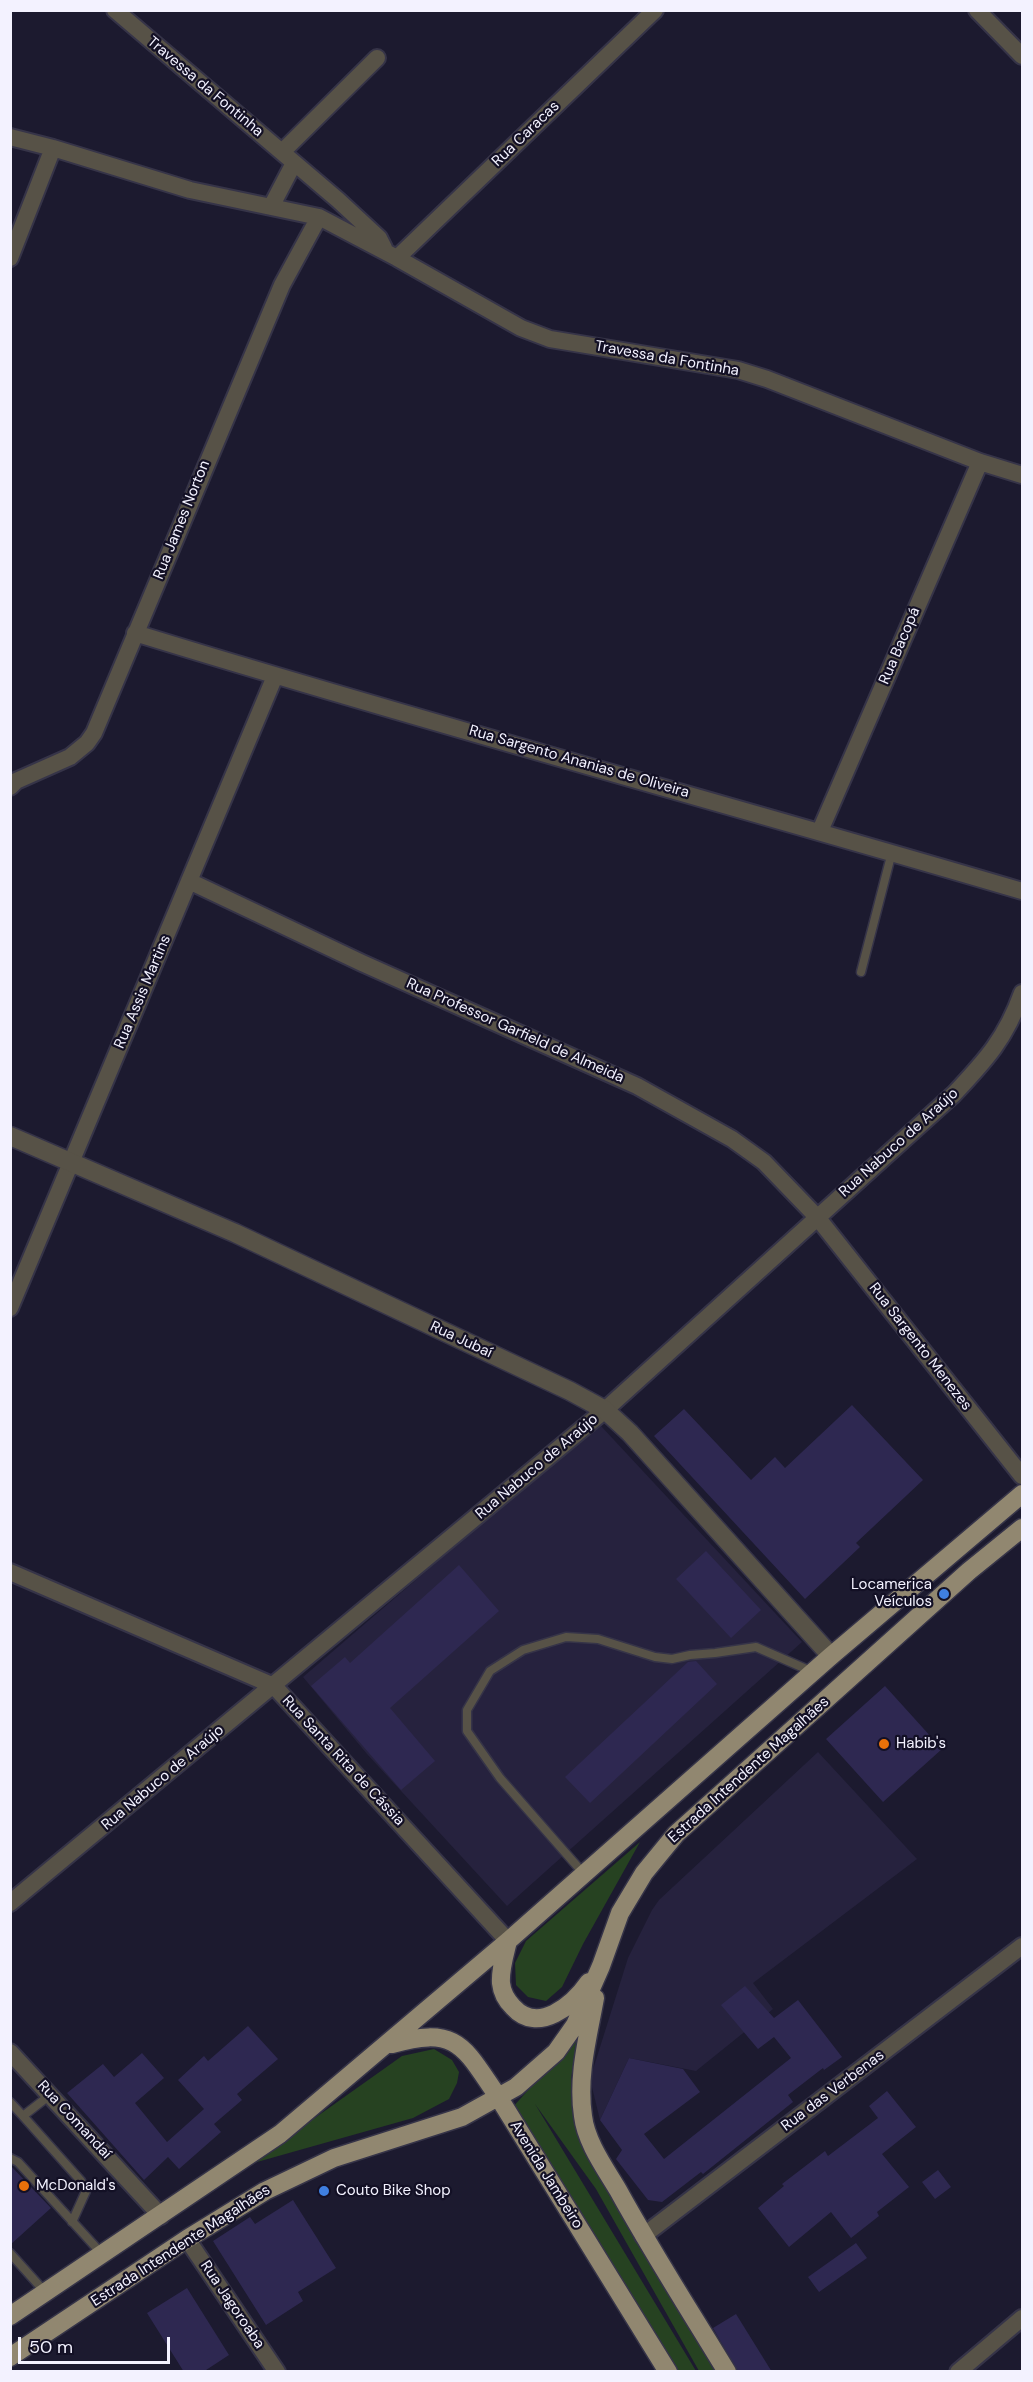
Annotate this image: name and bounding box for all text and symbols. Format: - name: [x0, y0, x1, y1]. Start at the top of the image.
- street label: Travessa da Fontinha: [143, 33, 267, 141]
- street label: Rua Caracas: [489, 97, 563, 171]
- street label: Travessa da Fontinha: [594, 337, 740, 381]
- street label: Rua James Norton: [150, 458, 214, 582]
- street label: Rua Bacopá: [876, 605, 924, 687]
- street label: Rua Sargento Ananias de Oliveira: [467, 722, 691, 802]
- street label: Rua Assis Martins: [111, 932, 175, 1052]
- street label: Rua Professor Garfield de Almeida: [403, 975, 627, 1087]
- street label: Rua Nabuco de Araújo: [836, 1085, 962, 1201]
- street label: Rua Sargento Menezes: [865, 1280, 975, 1414]
- street label: Rua Jubaí: [427, 1318, 495, 1362]
- street label: Rua Nabuco de Araújo: [472, 1410, 602, 1524]
- place label: Locamerica Veículos: [851, 1576, 932, 1611]
- marker: Locamerica Veículos: [937, 1587, 951, 1601]
- street label: Rua Santa Rita de Cássia: [278, 1692, 408, 1830]
- street label: Estrada Intendente Magalhães: [665, 1693, 833, 1847]
- street label: Rua Nabuco de Araújo: [98, 1721, 228, 1835]
- place label: Habib's: [896, 1735, 946, 1753]
- marker: Habib's: [877, 1737, 891, 1751]
- street label: Rua das Verbenas: [778, 2046, 888, 2136]
- street label: Rua Comandaí: [33, 2077, 115, 2163]
- street label: Avenida Jambeiro: [506, 2118, 586, 2232]
- place label: McDonald's: [36, 2177, 116, 2195]
- marker: McDonald's: [17, 2179, 31, 2193]
- street label: Estrada Intendente Magalhães: [88, 2181, 274, 2311]
- place label: Couto Bike Shop: [336, 2182, 451, 2200]
- marker: Couto Bike Shop: [317, 2184, 331, 2198]
- street label: Rua Jagoroaba: [196, 2258, 268, 2352]
- scale bar: [21, 2325, 172, 2363]
- text: 50 m: [29, 2335, 73, 2359]

